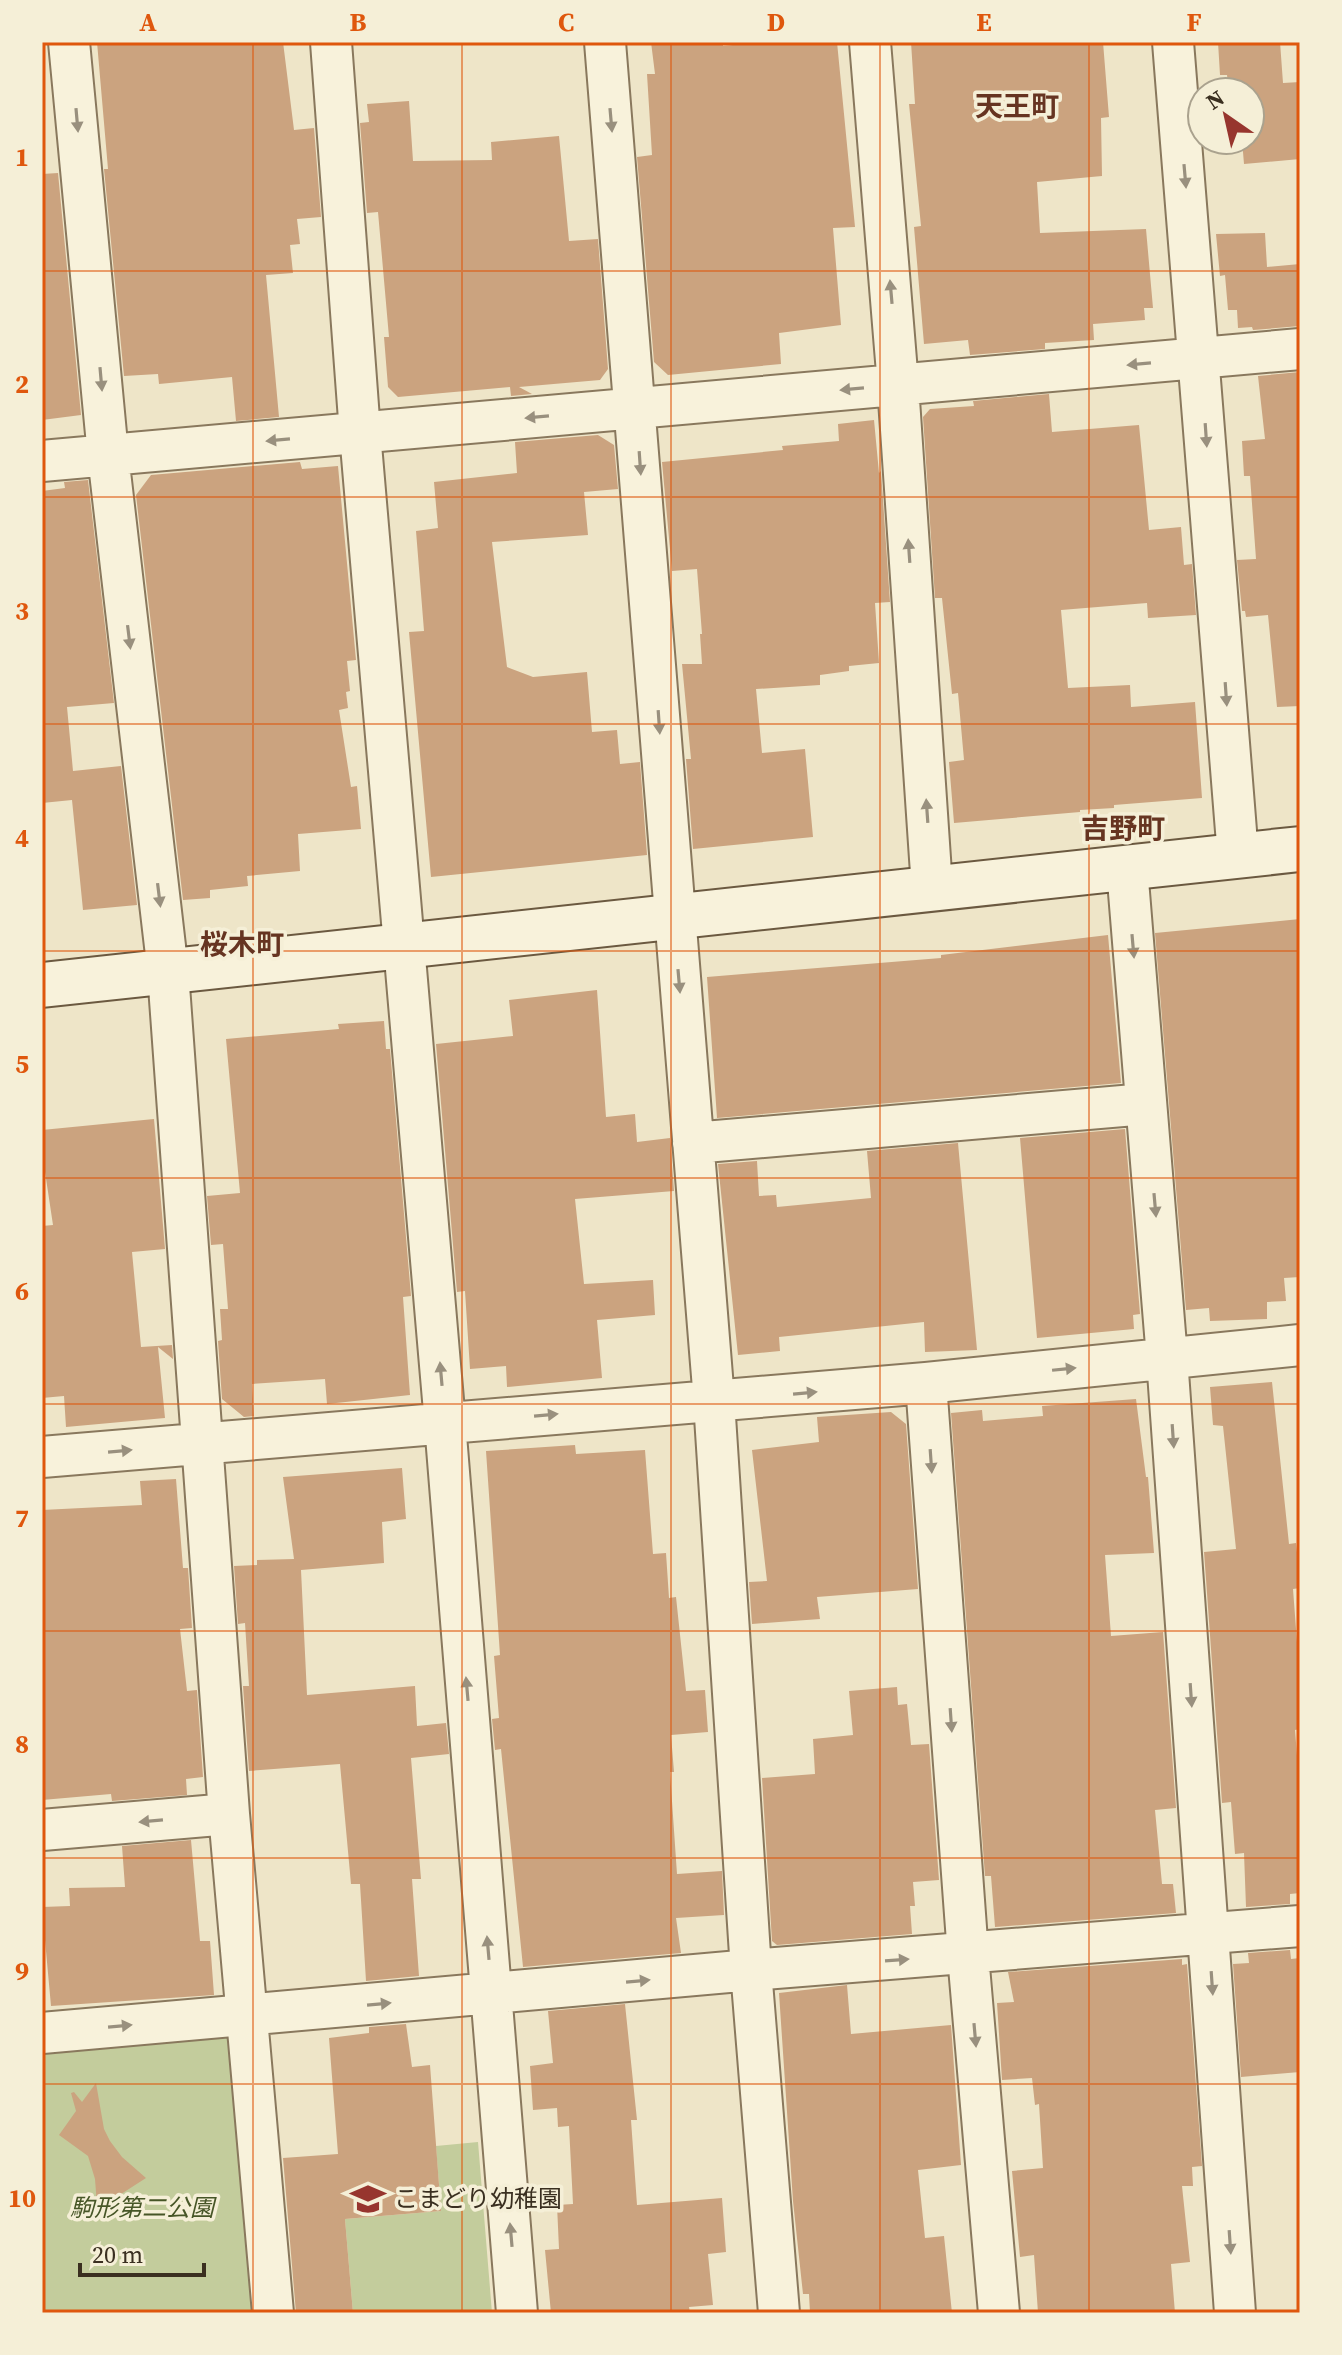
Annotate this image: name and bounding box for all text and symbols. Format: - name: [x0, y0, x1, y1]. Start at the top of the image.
- text: A: [139, 4, 157, 40]
- text: B: [350, 4, 367, 40]
- text: C: [558, 4, 574, 40]
- text: D: [767, 4, 785, 40]
- text: E: [976, 4, 992, 40]
- text: F: [1186, 4, 1202, 40]
- north arrow: [1186, 76, 1266, 156]
- text: N: [1200, 83, 1230, 116]
- district label: 天王町: [975, 87, 1059, 125]
- one-way arrow: [70, 108, 83, 133]
- one-way arrow: [605, 108, 618, 133]
- text: 1: [15, 139, 29, 175]
- one-way arrow: [1178, 163, 1191, 188]
- one-way arrow: [884, 279, 897, 304]
- one-way arrow: [1126, 357, 1151, 370]
- text: 2: [15, 366, 29, 402]
- one-way arrow: [95, 366, 108, 391]
- one-way arrow: [839, 383, 864, 396]
- one-way arrow: [524, 411, 549, 424]
- one-way arrow: [1200, 423, 1213, 448]
- one-way arrow: [265, 434, 290, 447]
- one-way arrow: [634, 451, 647, 476]
- one-way arrow: [902, 538, 915, 563]
- text: 3: [15, 593, 29, 629]
- one-way arrow: [123, 625, 136, 650]
- one-way arrow: [1220, 682, 1233, 707]
- one-way arrow: [653, 710, 666, 735]
- one-way arrow: [920, 797, 933, 823]
- district label: 吉野町: [1081, 809, 1165, 847]
- text: 4: [15, 820, 29, 856]
- one-way arrow: [153, 883, 166, 908]
- district label: 桜木町: [200, 925, 284, 963]
- one-way arrow: [1127, 934, 1140, 959]
- one-way arrow: [673, 969, 686, 994]
- text: 5: [15, 1046, 29, 1082]
- one-way arrow: [1148, 1193, 1161, 1218]
- text: 6: [15, 1273, 29, 1309]
- one-way arrow: [434, 1361, 447, 1386]
- one-way arrow: [1052, 1362, 1077, 1375]
- one-way arrow: [793, 1387, 818, 1400]
- one-way arrow: [534, 1408, 559, 1421]
- one-way arrow: [1167, 1424, 1180, 1449]
- one-way arrow: [108, 1444, 133, 1457]
- one-way arrow: [925, 1449, 938, 1474]
- text: 7: [15, 1500, 29, 1536]
- one-way arrow: [460, 1676, 473, 1701]
- one-way arrow: [1185, 1683, 1198, 1708]
- one-way arrow: [945, 1708, 958, 1733]
- text: 8: [15, 1726, 29, 1762]
- one-way arrow: [138, 1815, 163, 1828]
- one-way arrow: [481, 1935, 494, 1960]
- text: 9: [15, 1953, 29, 1989]
- one-way arrow: [885, 1953, 910, 1966]
- one-way arrow: [1206, 1971, 1219, 1996]
- one-way arrow: [626, 1974, 651, 1987]
- one-way arrow: [367, 1997, 392, 2010]
- one-way arrow: [108, 2019, 133, 2032]
- one-way arrow: [969, 2023, 982, 2048]
- text: 10: [8, 2180, 36, 2216]
- school or university icon: こまどり幼稚園: [349, 2180, 387, 2218]
- place label: こまどり幼稚園: [394, 2182, 562, 2215]
- park label: 駒形第二公園: [70, 2191, 217, 2224]
- one-way arrow: [504, 2222, 517, 2247]
- scale bar: [80, 2227, 204, 2277]
- one-way arrow: [1224, 2230, 1237, 2255]
- text: 20 m: [92, 2238, 143, 2271]

